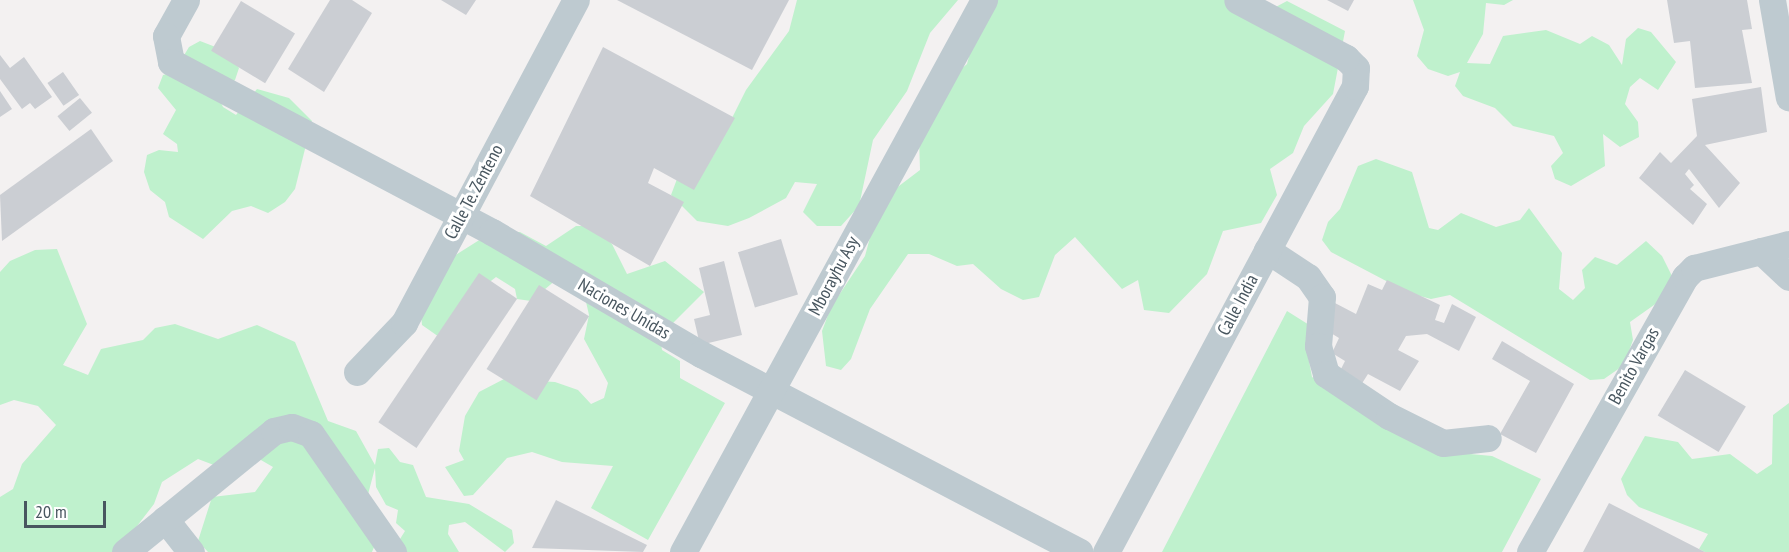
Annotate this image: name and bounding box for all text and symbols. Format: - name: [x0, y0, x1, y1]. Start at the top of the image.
- street label: Calle Te. Zenteno: [440, 140, 508, 244]
- street label: Mborayhu Asy: [804, 233, 864, 319]
- street label: Calle India: [1213, 271, 1263, 339]
- street label: Naciones Unidas: [574, 274, 674, 344]
- street label: Benito Vargas: [1604, 324, 1664, 408]
- scale bar: [27, 489, 110, 527]
- text: 20 m: [35, 500, 67, 523]

